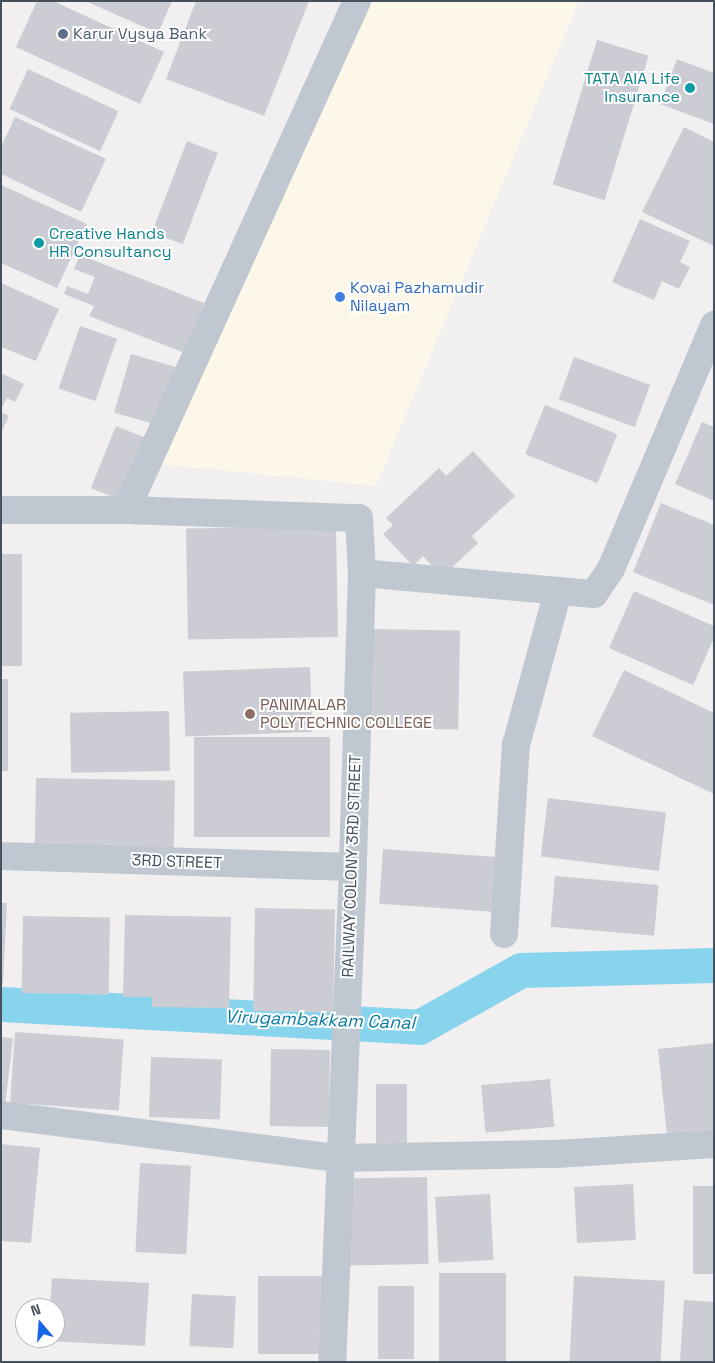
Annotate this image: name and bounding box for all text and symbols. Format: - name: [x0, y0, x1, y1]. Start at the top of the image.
- place label: Karur Vysya Bank: [73, 24, 207, 44]
- marker: Karur Vysya Bank: [57, 28, 69, 40]
- place label: TATA AIA Life Insurance: [584, 69, 680, 107]
- marker: TATA AIA Life Insurance: [684, 82, 696, 94]
- place label: Creative Hands HR Consultancy: [49, 224, 171, 262]
- marker: Creative Hands HR Consultancy: [33, 237, 45, 249]
- place label: Kovai Pazhamudir Nilayam: [350, 278, 484, 316]
- marker: Kovai Pazhamudir Nilayam: [334, 291, 346, 303]
- place label: PANIMALAR POLYTECHNIC COLLEGE: [260, 695, 432, 733]
- marker: PANIMALAR POLYTECHNIC COLLEGE: [244, 708, 256, 720]
- street label: RAILWAY COLONY 3RD STREET: [338, 754, 366, 978]
- street label: 3RD STREET: [131, 851, 223, 873]
- water label: Virugambakkam Canal: [225, 1006, 415, 1034]
- north arrow: [15, 1298, 65, 1348]
- text: N: [28, 1300, 43, 1320]

